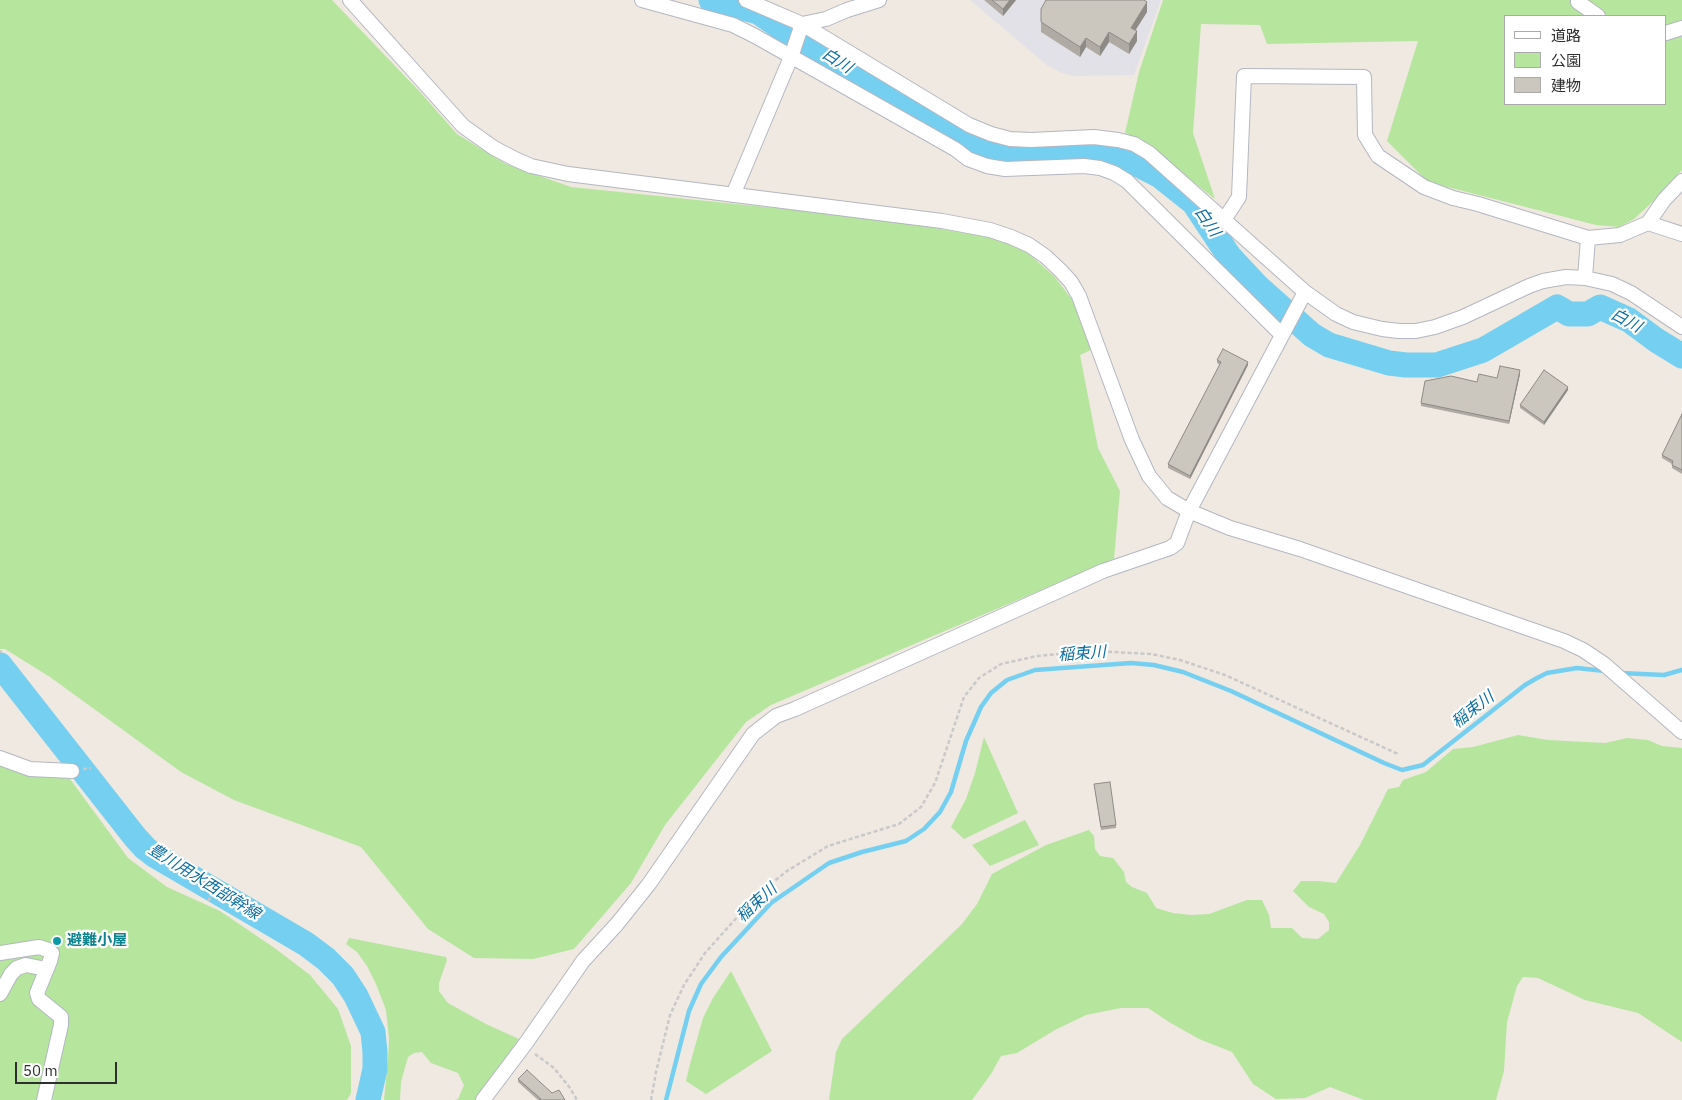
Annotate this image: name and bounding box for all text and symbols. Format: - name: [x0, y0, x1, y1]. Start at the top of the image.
- legend: [1504, 15, 1667, 105]
- text: 道路: [1551, 26, 1581, 45]
- water label: 白川: [818, 44, 856, 78]
- text: 公園: [1551, 51, 1581, 70]
- text: 建物: [1551, 76, 1581, 95]
- water label: 白川: [1190, 203, 1224, 241]
- water label: 白川: [1607, 305, 1645, 337]
- water label: 稲束川: [1057, 643, 1107, 665]
- water label: 稲束川: [1448, 688, 1498, 732]
- water label: 豊川用水西部幹線: [145, 840, 263, 924]
- water label: 稲束川: [733, 880, 781, 926]
- place label: 避難小屋: [67, 932, 127, 950]
- marker: 避難小屋: [51, 935, 63, 947]
- scale bar: [18, 1052, 120, 1084]
- text: 50 m: [23, 1061, 58, 1080]

